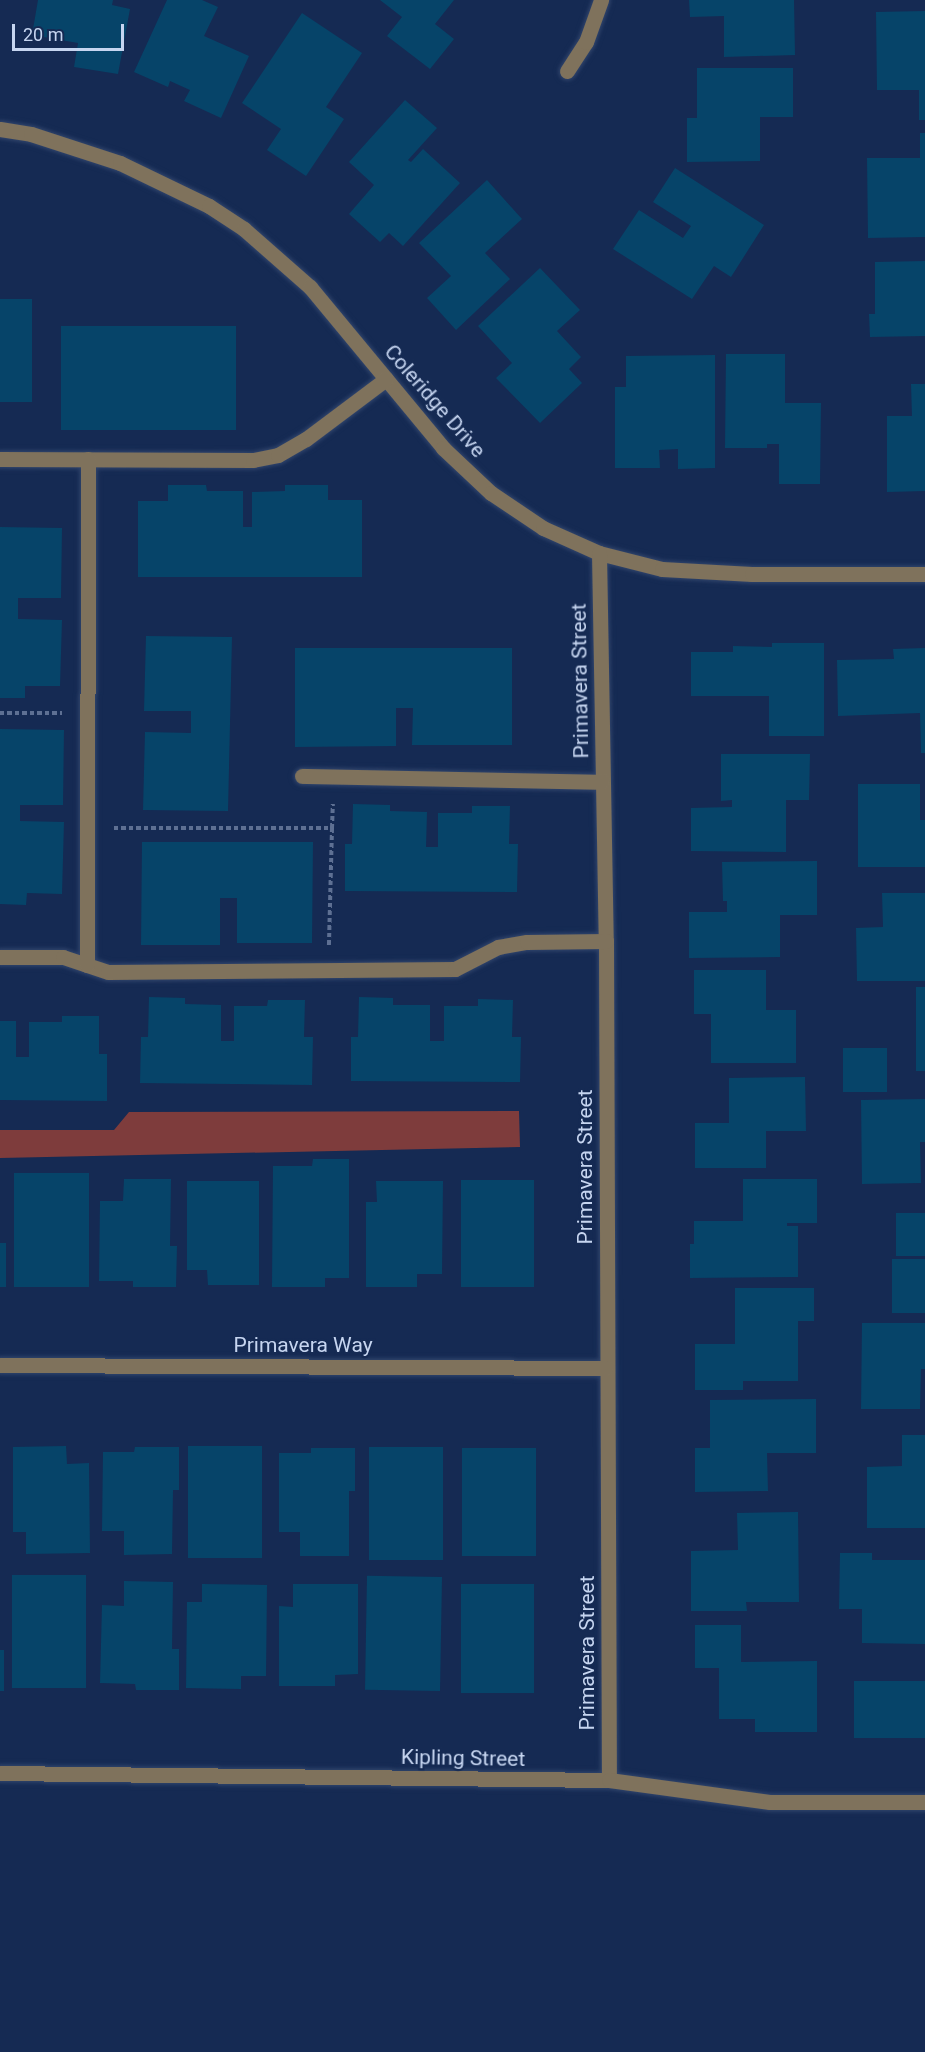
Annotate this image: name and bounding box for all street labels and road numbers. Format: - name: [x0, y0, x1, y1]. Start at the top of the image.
- street label: Coleridge Drive: [379, 339, 491, 463]
- street label: Primavera Street: [566, 603, 594, 759]
- street label: Primavera Street: [572, 1089, 598, 1245]
- street label: Primavera Way: [233, 1332, 373, 1358]
- street label: Primavera Street: [574, 1575, 600, 1731]
- street label: Kipling Street: [401, 1744, 525, 1772]

